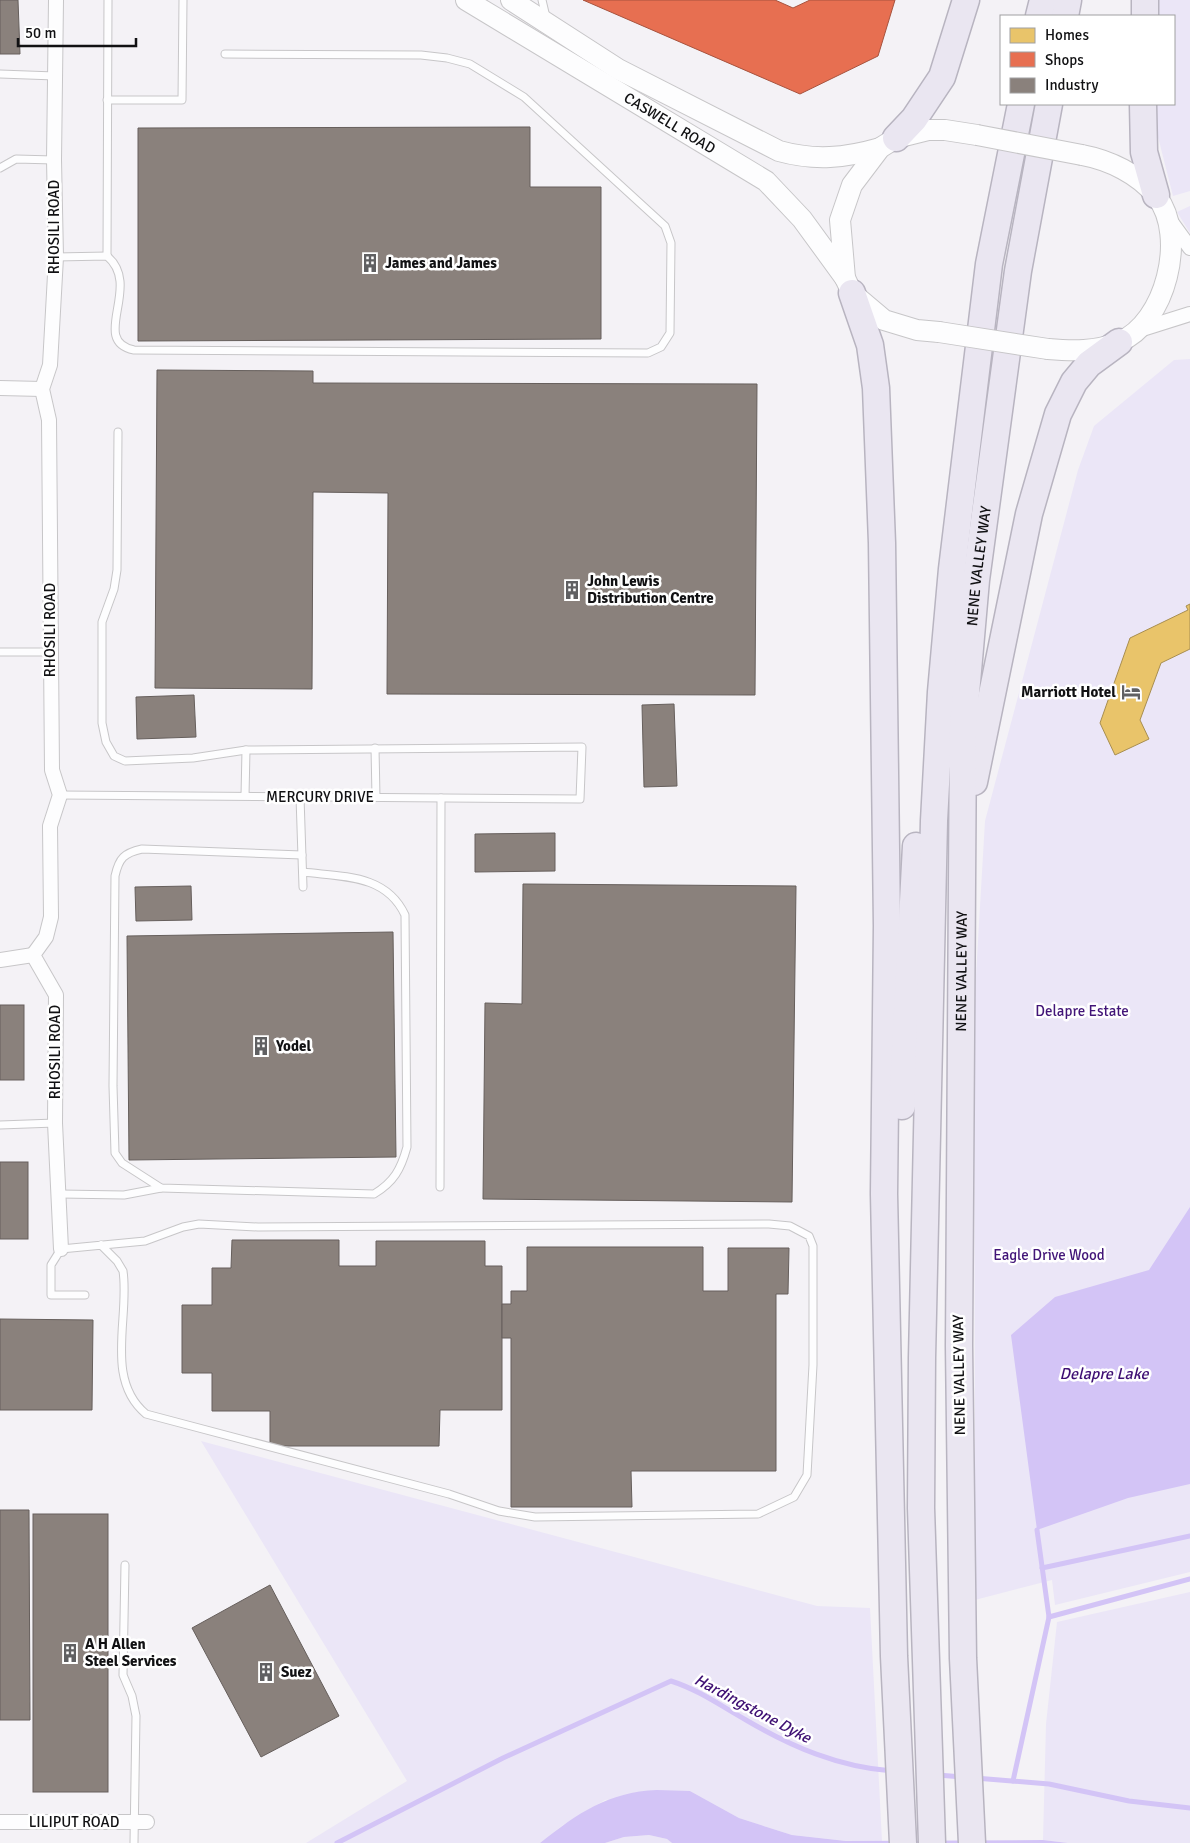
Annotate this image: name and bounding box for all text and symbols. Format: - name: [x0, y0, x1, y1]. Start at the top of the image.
- scale bar: [18, 15, 135, 47]
- legend: [1000, 15, 1175, 105]
- text: 50 m: [25, 24, 56, 42]
- text: Homes: [1045, 26, 1089, 44]
- text: Shops: [1045, 51, 1084, 69]
- text: Industry: [1045, 76, 1098, 94]
- street label: CASWELL ROAD: [621, 88, 719, 157]
- street label: RHOSILI ROAD: [45, 180, 63, 274]
- building icon: James and James: [359, 252, 381, 274]
- place label: James and James: [385, 254, 497, 272]
- street label: NENE VALLEY WAY: [963, 504, 995, 627]
- place label: John Lewis Distribution Centre: [587, 572, 714, 607]
- building icon: John Lewis Distribution Centre: [561, 579, 583, 601]
- street label: RHOSILI ROAD: [41, 583, 59, 677]
- hotel icon: Marriott Hotel: [1120, 681, 1142, 703]
- place label: Marriott Hotel: [1021, 683, 1116, 701]
- street label: MERCURY DRIVE: [266, 788, 374, 806]
- street label: NENE VALLEY WAY: [952, 910, 971, 1032]
- park label: Delapre Estate: [1035, 1002, 1129, 1020]
- street label: RHOSILI ROAD: [46, 1005, 64, 1099]
- building icon: Yodel: [250, 1035, 272, 1057]
- place label: Yodel: [275, 1037, 311, 1055]
- park label: Eagle Drive Wood: [993, 1246, 1105, 1264]
- street label: NENE VALLEY WAY: [949, 1314, 969, 1435]
- water label: Delapre Lake: [1060, 1364, 1149, 1384]
- place label: A H Allen Steel Services: [85, 1635, 177, 1670]
- building icon: A H Allen Steel Services: [59, 1642, 81, 1664]
- building icon: Suez: [255, 1661, 277, 1683]
- place label: Suez: [281, 1663, 312, 1681]
- water label: Hardingstone Dyke: [691, 1670, 815, 1748]
- street label: LILIPUT ROAD: [29, 1813, 119, 1831]

